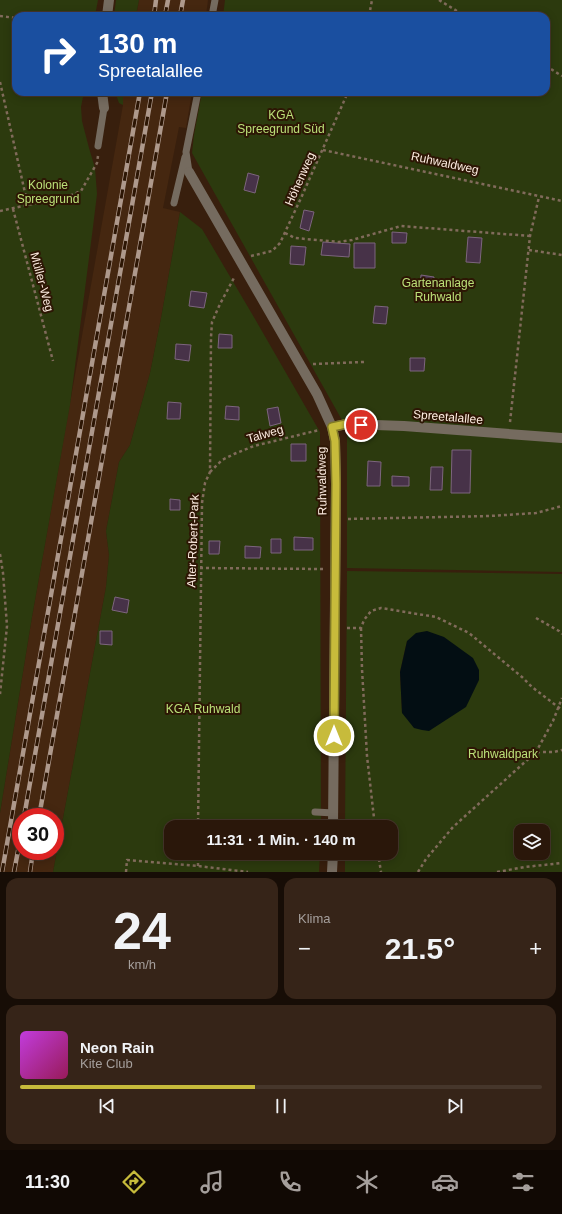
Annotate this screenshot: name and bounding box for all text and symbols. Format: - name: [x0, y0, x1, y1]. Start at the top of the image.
- icon: right: [32, 28, 84, 80]
- text: 130 m: [98, 28, 177, 59]
- text: Spreetalallee: [98, 61, 203, 81]
- park label: KGA Spreegrund Süd: [237, 108, 325, 136]
- street label: Ruhwaldweg: [410, 149, 480, 177]
- street label: Höhenweg: [282, 150, 318, 208]
- park label: Kolonie Spreegrund: [17, 178, 79, 206]
- street label: Müller-Weg: [27, 251, 57, 313]
- park label: Gartenanlage Ruhwald: [402, 276, 475, 304]
- street label: Spreetalallee: [412, 407, 484, 427]
- pin: [344, 408, 378, 442]
- icon: arrive: [350, 414, 372, 436]
- street label: Talweg: [245, 422, 285, 446]
- street label: Ruhwaldweg: [314, 447, 330, 515]
- street label: Alter-Robert-Park: [184, 493, 202, 588]
- park label: KGA Ruhwald: [166, 702, 240, 716]
- position arrow: [313, 715, 355, 757]
- park label: Ruhwaldpark: [468, 747, 539, 761]
- speed limit sign: 30: [12, 808, 64, 860]
- map controls: [514, 824, 550, 860]
- button: layers: [514, 824, 550, 860]
- text: 11:31 · 1 Min. · 140 m: [206, 831, 356, 848]
- text: 24: [113, 902, 171, 960]
- text: Klima: [298, 911, 331, 926]
- text: 21.5°: [385, 932, 455, 965]
- text: −: [298, 936, 311, 961]
- text: +: [529, 936, 542, 961]
- text: km/h: [128, 957, 156, 972]
- text: Neon Rain: [80, 1039, 154, 1056]
- text: Kite Club: [80, 1056, 133, 1071]
- icon: previous: [96, 1095, 118, 1117]
- icon: pause: [270, 1095, 292, 1117]
- icon: next: [444, 1095, 466, 1117]
- icon: directions: [120, 1168, 148, 1196]
- icon: music: [198, 1168, 226, 1196]
- icon: phone: [276, 1168, 304, 1196]
- icon: climate: [353, 1168, 381, 1196]
- icon: car: [431, 1168, 459, 1196]
- icon: filters: [509, 1168, 537, 1196]
- text: 11:30: [25, 1172, 70, 1192]

